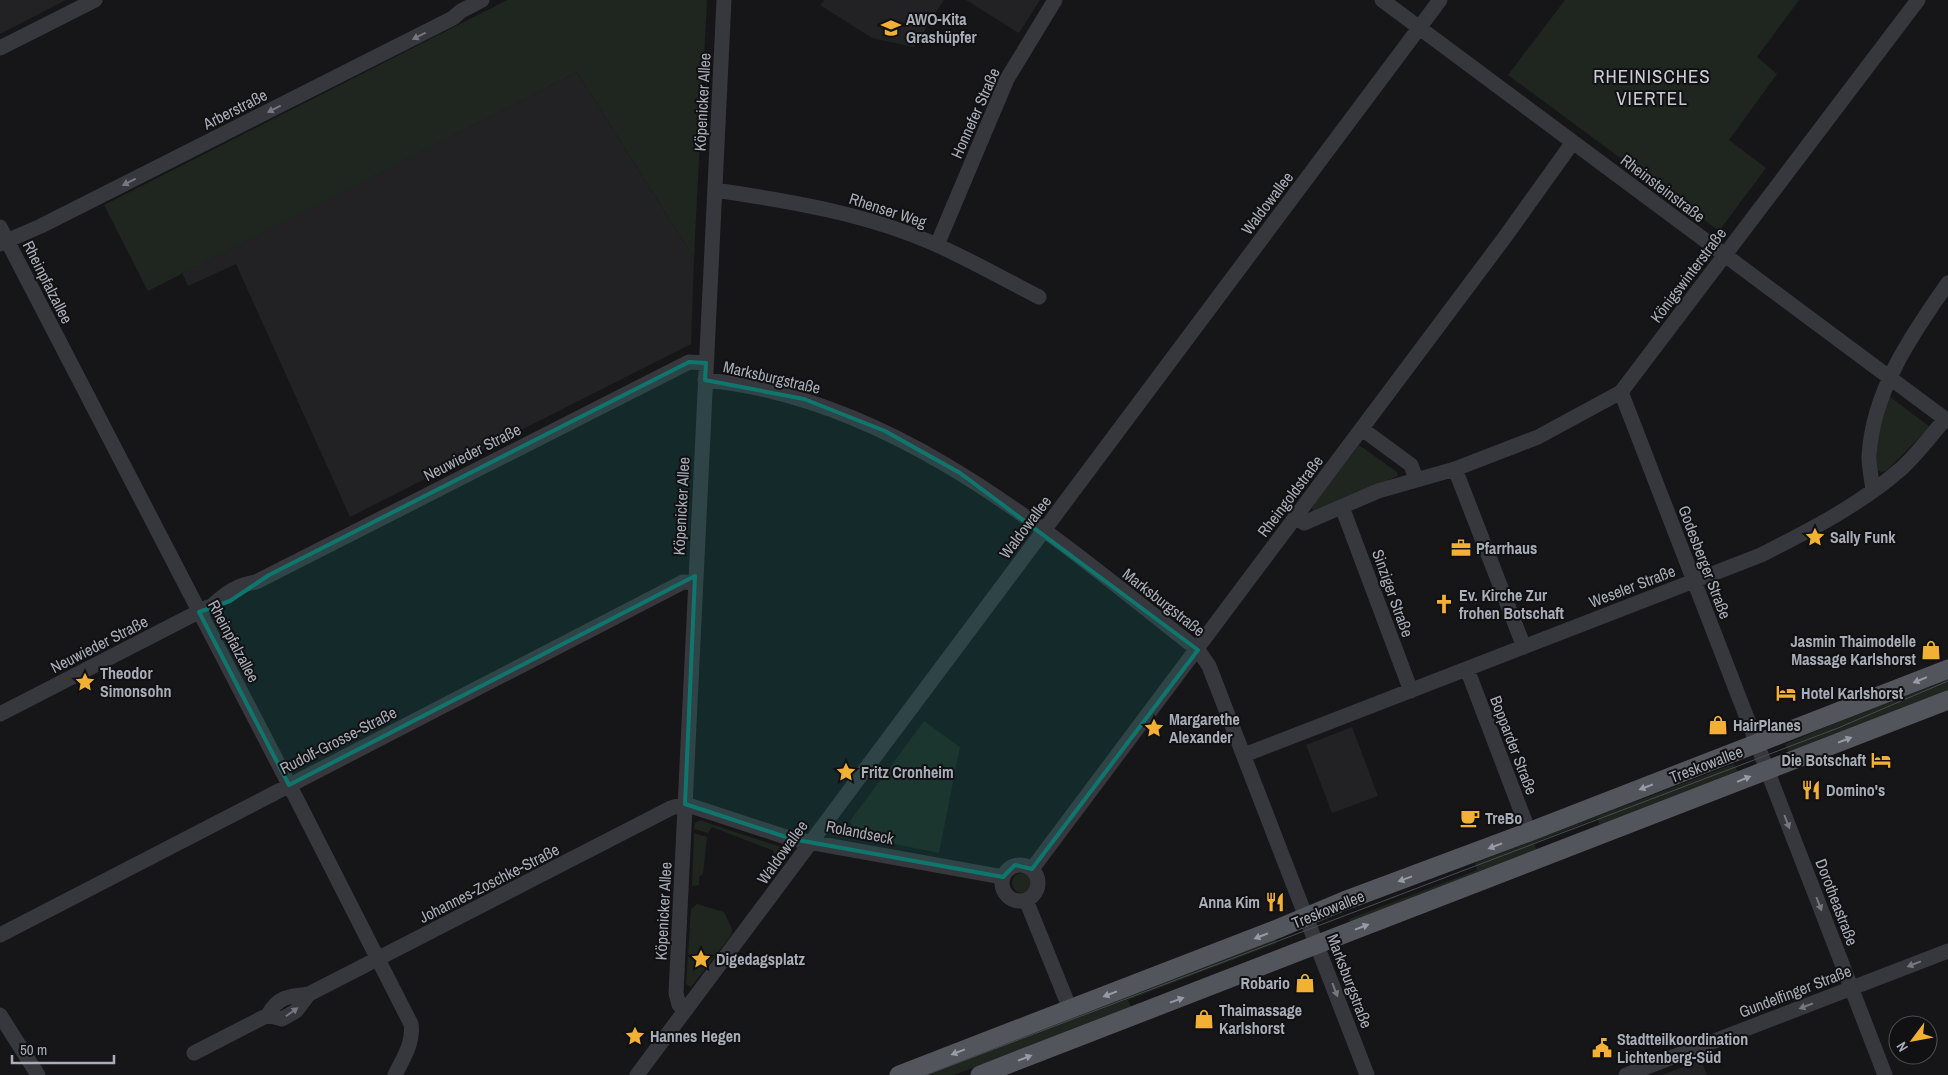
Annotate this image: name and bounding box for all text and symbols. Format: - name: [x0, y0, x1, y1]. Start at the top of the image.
- place label: AWO-Kita Grashüpfer: [906, 8, 978, 48]
- school or university icon: AWO-Kita Grashüpfer: [880, 17, 902, 39]
- one-way arrow: [412, 32, 426, 40]
- street label: Köpenicker Allee: [688, 52, 716, 152]
- district label: RHEINISCHES VIERTEL: [1593, 63, 1711, 111]
- street label: Honnefer Straße: [945, 64, 1005, 162]
- street label: Arberstraße: [198, 83, 271, 135]
- one-way arrow: [267, 105, 281, 113]
- street label: Rheinsteinstraße: [1616, 149, 1710, 227]
- street label: Waldowallee: [1236, 167, 1298, 239]
- one-way arrow: [122, 178, 136, 186]
- street label: Rhenser Weg: [847, 187, 930, 233]
- street label: Königswinterstraße: [1645, 223, 1731, 327]
- street label: Rheinpfalzallee: [18, 237, 78, 327]
- street label: Marksburgstraße: [721, 355, 823, 399]
- street label: Neuwieder Straße: [420, 418, 524, 486]
- street label: Rheingoldstraße: [1252, 451, 1328, 541]
- street label: Köpenicker Allee: [667, 456, 695, 556]
- street label: Waldowallee: [994, 491, 1056, 563]
- street label: Godesberger Straße: [1673, 502, 1737, 622]
- place icon: Sally Funk: [1804, 526, 1826, 548]
- place label: Sally Funk: [1830, 526, 1896, 548]
- office icon: Pfarrhaus: [1450, 537, 1472, 559]
- place label: Pfarrhaus: [1476, 537, 1537, 559]
- street label: Sinziger Straße: [1367, 546, 1419, 640]
- street label: Weseler Straße: [1586, 559, 1678, 613]
- street label: Marksburgstraße: [1118, 563, 1210, 641]
- place label: Ev. Kirche Zur frohen Botschaft: [1459, 584, 1565, 624]
- church icon: Ev. Kirche Zur frohen Botschaft: [1433, 593, 1455, 615]
- street label: Rheinpfalzallee: [203, 596, 265, 686]
- street label: Neuwieder Straße: [47, 610, 151, 678]
- place label: Jasmin Thaimodelle Massage Karlshorst: [1791, 630, 1917, 670]
- shop icon: Jasmin Thaimodelle Massage Karlshorst: [1920, 639, 1942, 661]
- place label: Theodor Simonsohn: [100, 662, 171, 702]
- place icon: Theodor Simonsohn: [74, 671, 96, 693]
- one-way arrow: [1912, 676, 1927, 684]
- hotel icon: Hotel Karlshorst: [1775, 682, 1797, 704]
- place label: Hotel Karlshorst: [1801, 682, 1904, 704]
- street label: Bopparder Straße: [1485, 692, 1543, 798]
- street label: Rudolf-Grosse-Straße: [276, 701, 400, 779]
- place label: Margarethe Alexander: [1169, 708, 1240, 748]
- shop icon: HairPlanes: [1707, 714, 1729, 736]
- place label: HairPlanes: [1733, 714, 1801, 736]
- place icon: Margarethe Alexander: [1143, 717, 1165, 739]
- one-way arrow: [1838, 736, 1853, 743]
- street label: Treskowallee: [1666, 740, 1746, 788]
- place label: Die Botschaft: [1781, 749, 1867, 771]
- hotel icon: Die Botschaft: [1870, 749, 1892, 771]
- place icon: Fritz Cronheim: [835, 761, 857, 783]
- place label: Fritz Cronheim: [861, 761, 954, 783]
- one-way arrow: [1737, 775, 1752, 783]
- restaurant icon: Domino's: [1800, 779, 1822, 801]
- place label: Domino's: [1826, 779, 1885, 801]
- one-way arrow: [1638, 783, 1653, 791]
- cafe icon: TreBo: [1459, 807, 1481, 829]
- place label: TreBo: [1485, 807, 1522, 829]
- street label: Rolandseck: [824, 815, 896, 849]
- one-way arrow: [1783, 815, 1791, 830]
- street label: Waldowallee: [751, 816, 813, 888]
- street label: Johannes-Zoschke-Straße: [415, 838, 563, 928]
- one-way arrow: [1487, 843, 1502, 850]
- street label: Dorotheastraße: [1810, 856, 1864, 948]
- street label: Köpenicker Allee: [649, 861, 677, 961]
- one-way arrow: [1397, 876, 1412, 883]
- street label: Treskowallee: [1288, 884, 1368, 934]
- place label: Anna Kim: [1199, 891, 1260, 913]
- restaurant icon: Anna Kim: [1264, 891, 1286, 913]
- one-way arrow: [1815, 897, 1823, 912]
- one-way arrow: [1355, 923, 1370, 930]
- street label: Marksburgstraße: [1322, 931, 1378, 1031]
- one-way arrow: [1254, 932, 1268, 940]
- place icon: Digedagsplatz: [690, 948, 712, 970]
- place label: Digedagsplatz: [716, 948, 805, 970]
- street label: Gundelfinger Straße: [1736, 959, 1854, 1023]
- one-way arrow: [1906, 961, 1921, 969]
- place label: Robario: [1240, 972, 1290, 994]
- shop icon: Robario: [1294, 972, 1316, 994]
- one-way arrow: [1331, 983, 1339, 998]
- one-way arrow: [1102, 991, 1117, 998]
- one-way arrow: [1170, 996, 1185, 1004]
- place label: Thaimassage Karlshorst: [1219, 999, 1302, 1039]
- one-way arrow: [1798, 1002, 1813, 1010]
- one-way arrow: [285, 1007, 299, 1017]
- shop icon: Thaimassage Karlshorst: [1193, 1008, 1215, 1030]
- north arrow: [1888, 1015, 1938, 1065]
- place icon: Hannes Hegen: [624, 1025, 646, 1047]
- place label: Hannes Hegen: [650, 1025, 741, 1047]
- place label: Stadtteilkoordination Lichtenberg-Süd: [1617, 1028, 1748, 1068]
- scale bar: [12, 1032, 115, 1064]
- public building icon: Stadtteilkoordination Lichtenberg-Süd: [1591, 1037, 1613, 1059]
- text: 50 m: [20, 1039, 47, 1060]
- text: N: [1892, 1039, 1912, 1055]
- one-way arrow: [951, 1049, 965, 1057]
- one-way arrow: [1018, 1054, 1033, 1062]

